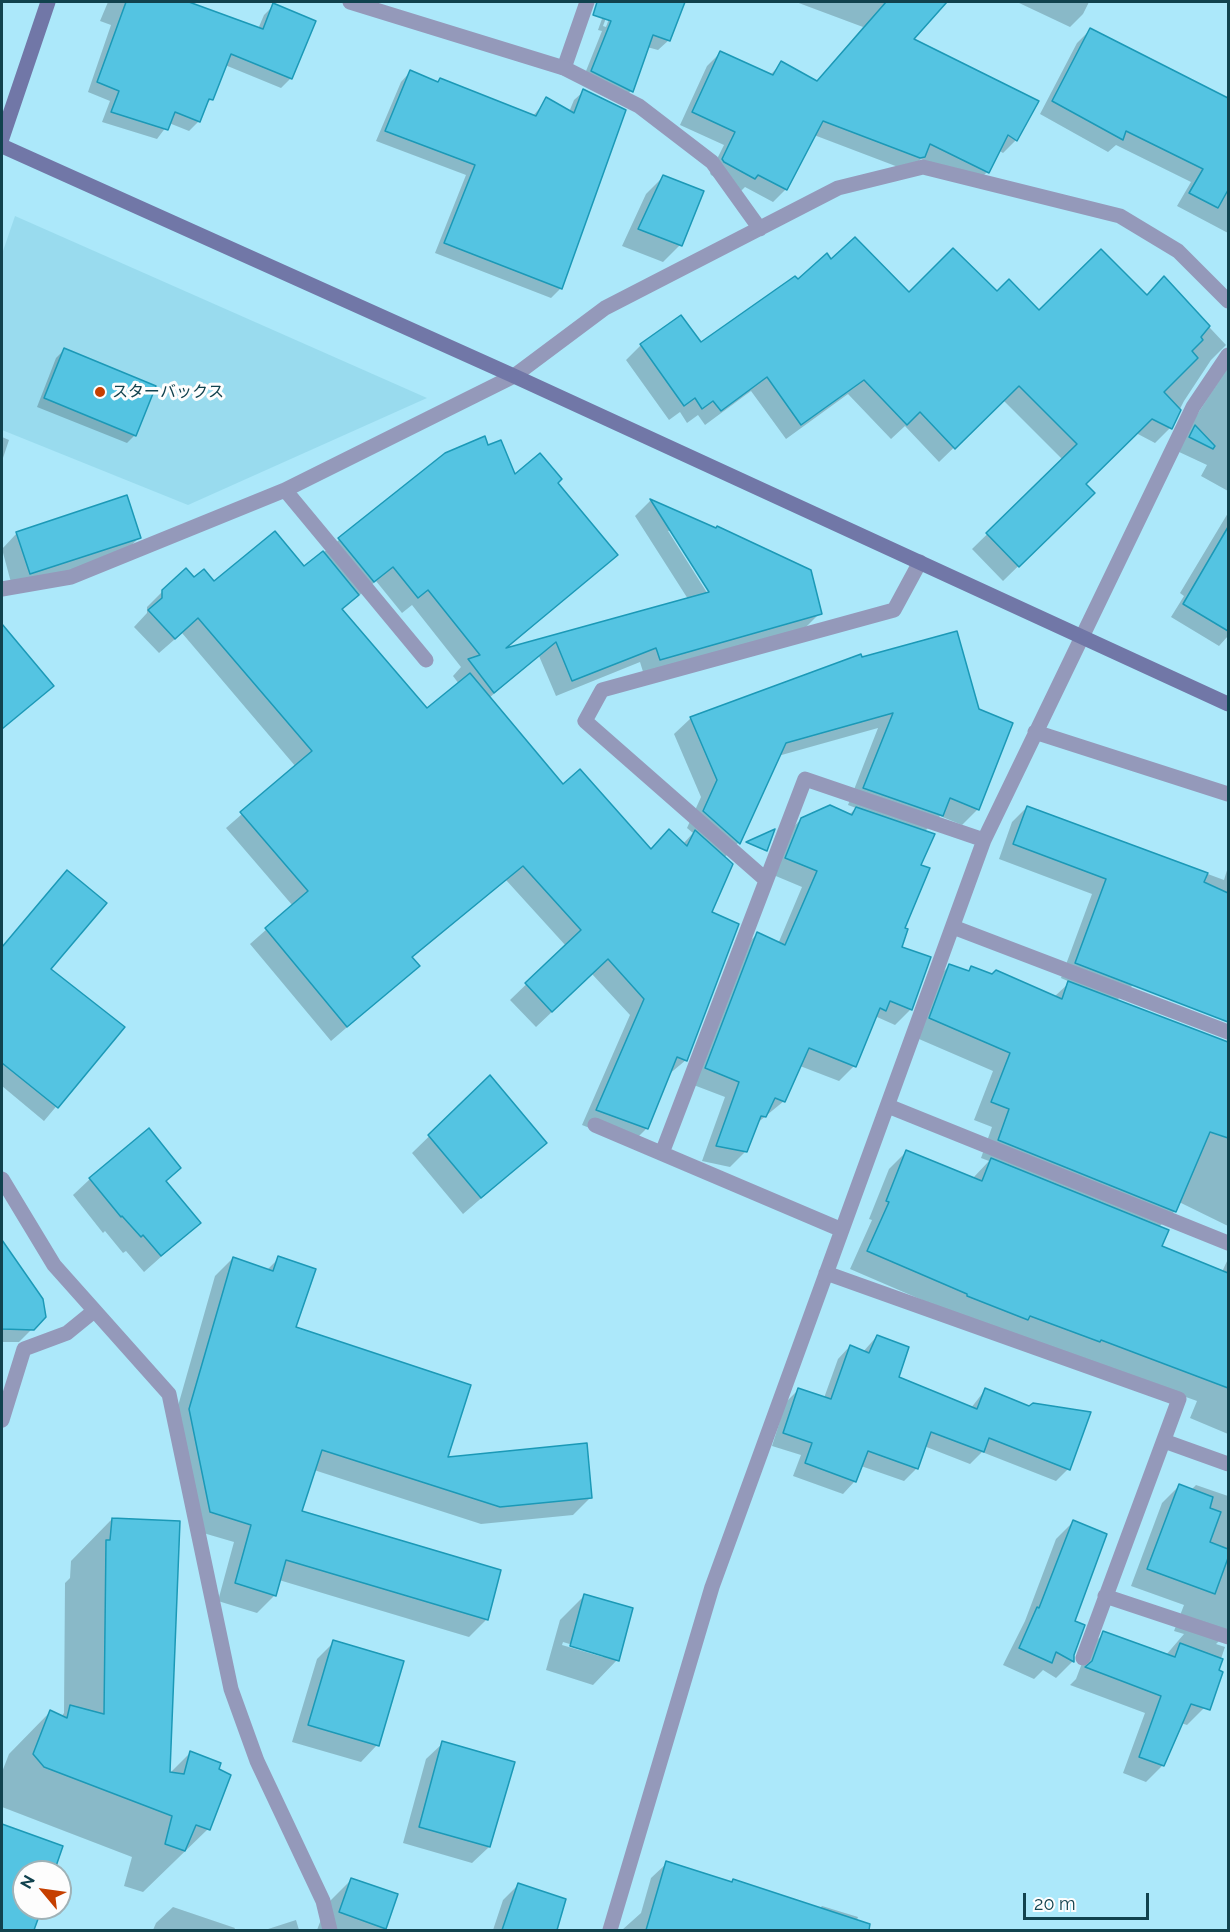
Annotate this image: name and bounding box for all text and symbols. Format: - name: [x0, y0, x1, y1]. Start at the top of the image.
- place label: スターバックス: [112, 382, 224, 402]
- marker: スターバックス: [93, 385, 107, 399]
- north arrow: [12, 1860, 72, 1920]
- text: N: [16, 1872, 39, 1892]
- scale bar: [1026, 1881, 1152, 1919]
- text: 20 m: [1034, 1893, 1076, 1914]

